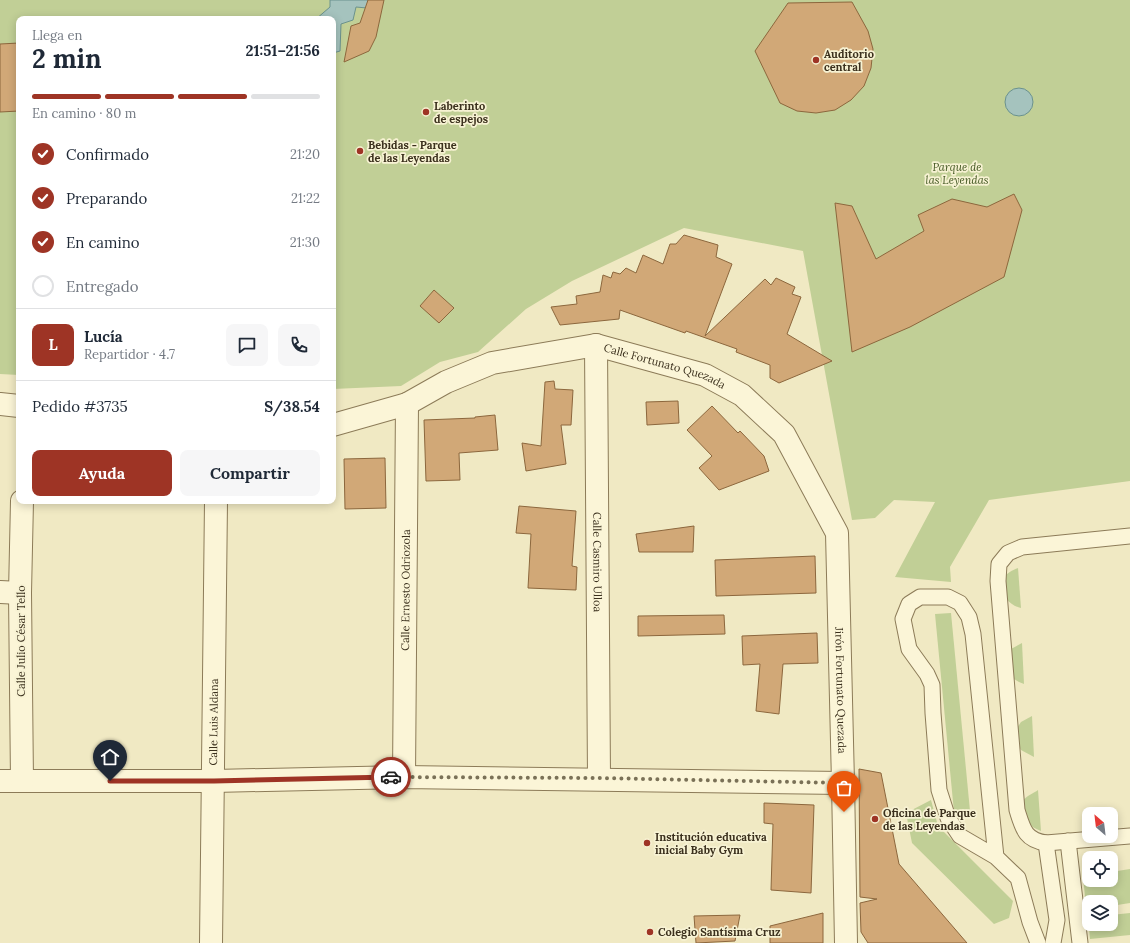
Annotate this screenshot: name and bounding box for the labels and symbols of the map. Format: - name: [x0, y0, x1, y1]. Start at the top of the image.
- place label: Auditorio central: [824, 47, 874, 74]
- marker: Auditorio central: [811, 55, 821, 65]
- place label: Laberinto de espejos: [434, 99, 488, 126]
- marker: Laberinto de espejos: [421, 107, 431, 117]
- place label: Bebidas - Parque de las Leyendas: [368, 138, 457, 165]
- marker: Bebidas - Parque de las Leyendas: [355, 146, 365, 156]
- park label: Parque de las Leyendas: [926, 160, 989, 187]
- street label: Calle Fortunato Quezada: [602, 340, 728, 392]
- street label: Calle Casmiro Ulloa: [590, 512, 605, 612]
- street label: Calle Ernesto Odriozola: [398, 529, 413, 651]
- street label: Calle Julio César Tello: [14, 585, 28, 697]
- street label: Jirón Fortunato Quezada: [832, 626, 849, 754]
- street label: Calle Luis Aldana: [206, 678, 221, 766]
- pin: [93, 740, 127, 781]
- courier: [371, 757, 411, 797]
- pin: [827, 771, 861, 812]
- place label: Oficina de Parque de las Leyendas: [883, 806, 976, 833]
- north arrow: [1082, 807, 1118, 843]
- marker: Oficina de Parque de las Leyendas: [870, 814, 880, 824]
- place label: Institución educativa inicial Baby Gym: [655, 830, 767, 857]
- marker: Institución educativa inicial Baby Gym: [642, 838, 652, 848]
- place label: Colegio Santísima Cruz: [658, 925, 781, 939]
- marker: Colegio Santísima Cruz: [645, 927, 655, 937]

